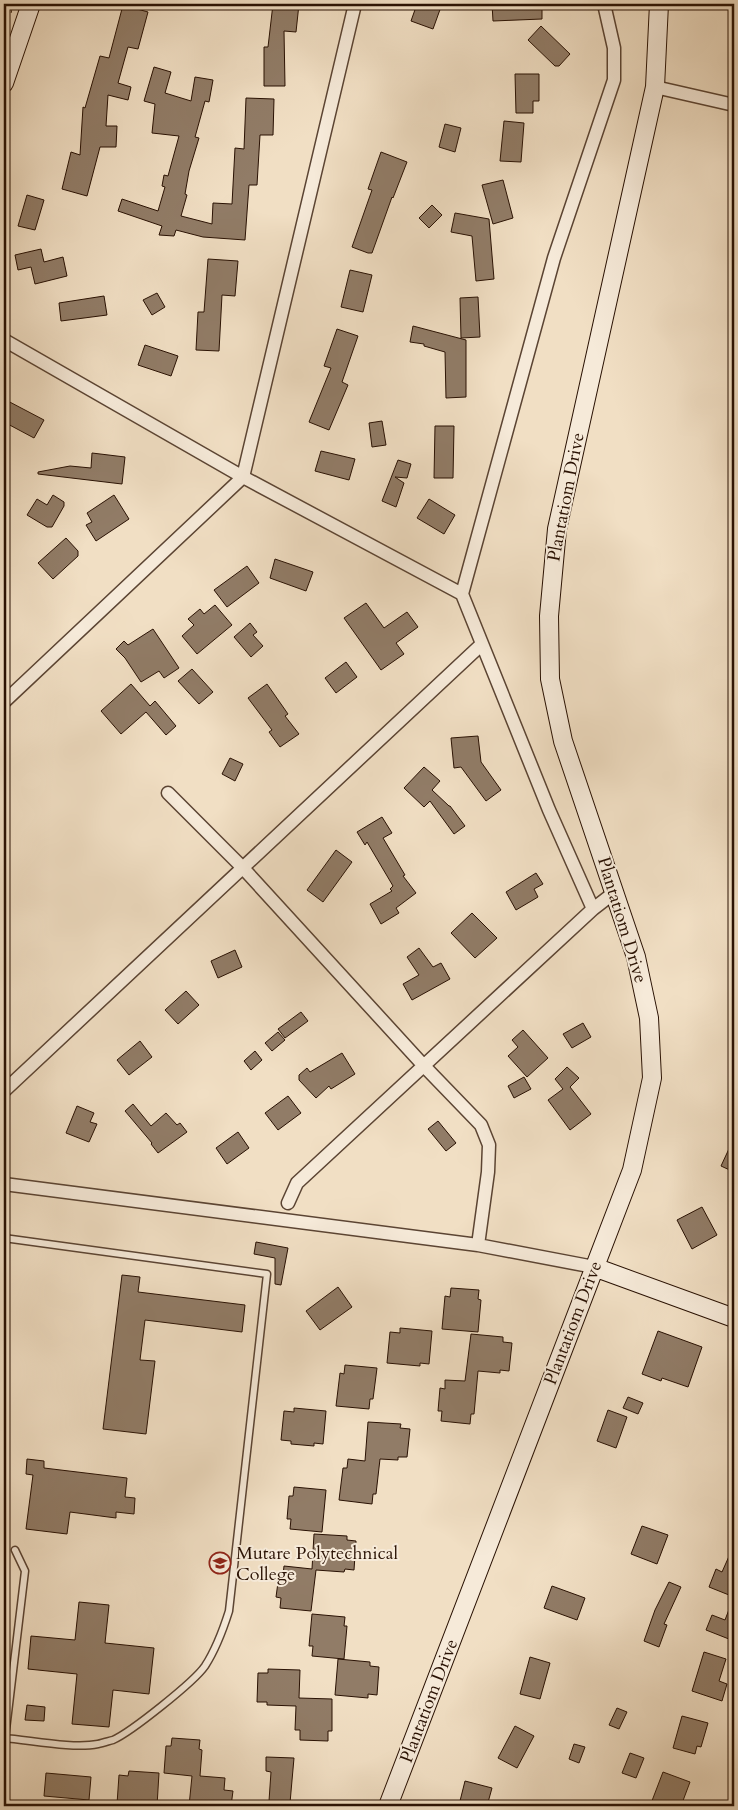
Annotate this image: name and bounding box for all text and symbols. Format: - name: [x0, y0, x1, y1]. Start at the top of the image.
- street label: Plantatiom Drive: [541, 430, 591, 564]
- street label: Plantatiom Drive: [591, 854, 653, 986]
- street label: Plantatiom Drive: [538, 1257, 608, 1389]
- place label: Mutare Polytechnical College: [236, 1541, 399, 1587]
- school or university icon: Mutare Polytechnical College: [208, 1551, 232, 1575]
- street label: Plantatiom Drive: [394, 1635, 464, 1767]

